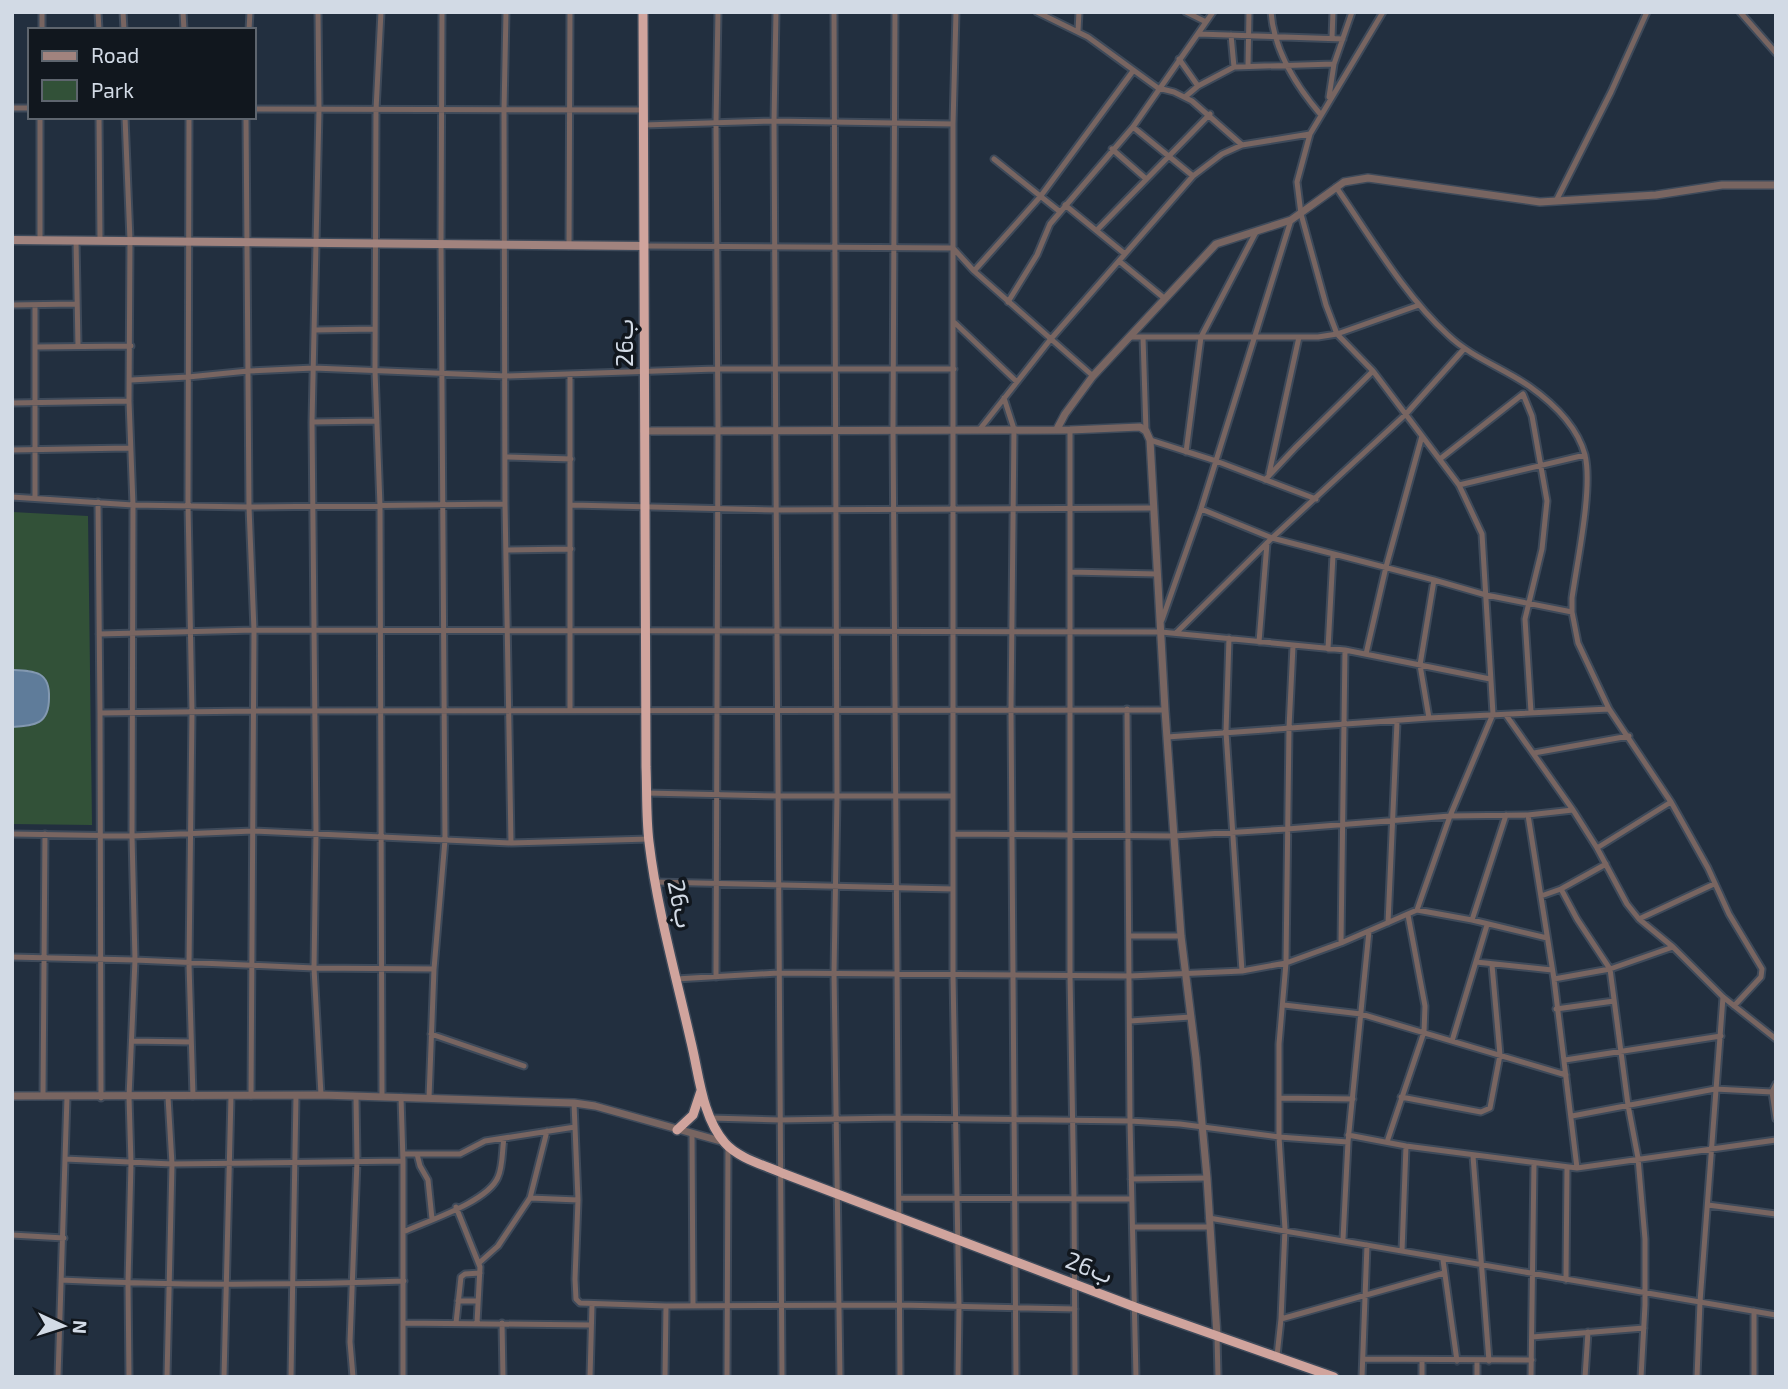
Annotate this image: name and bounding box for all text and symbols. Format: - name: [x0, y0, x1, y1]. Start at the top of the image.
- legend: [28, 28, 256, 119]
- text: Road: [91, 42, 139, 67]
- text: Park: [91, 77, 134, 102]
- street label: 26ب: [609, 319, 639, 367]
- street label: 26ب: [661, 877, 701, 930]
- street label: 26ب: [1061, 1244, 1117, 1290]
- north arrow: [28, 1291, 98, 1361]
- text: N: [69, 1320, 92, 1335]

